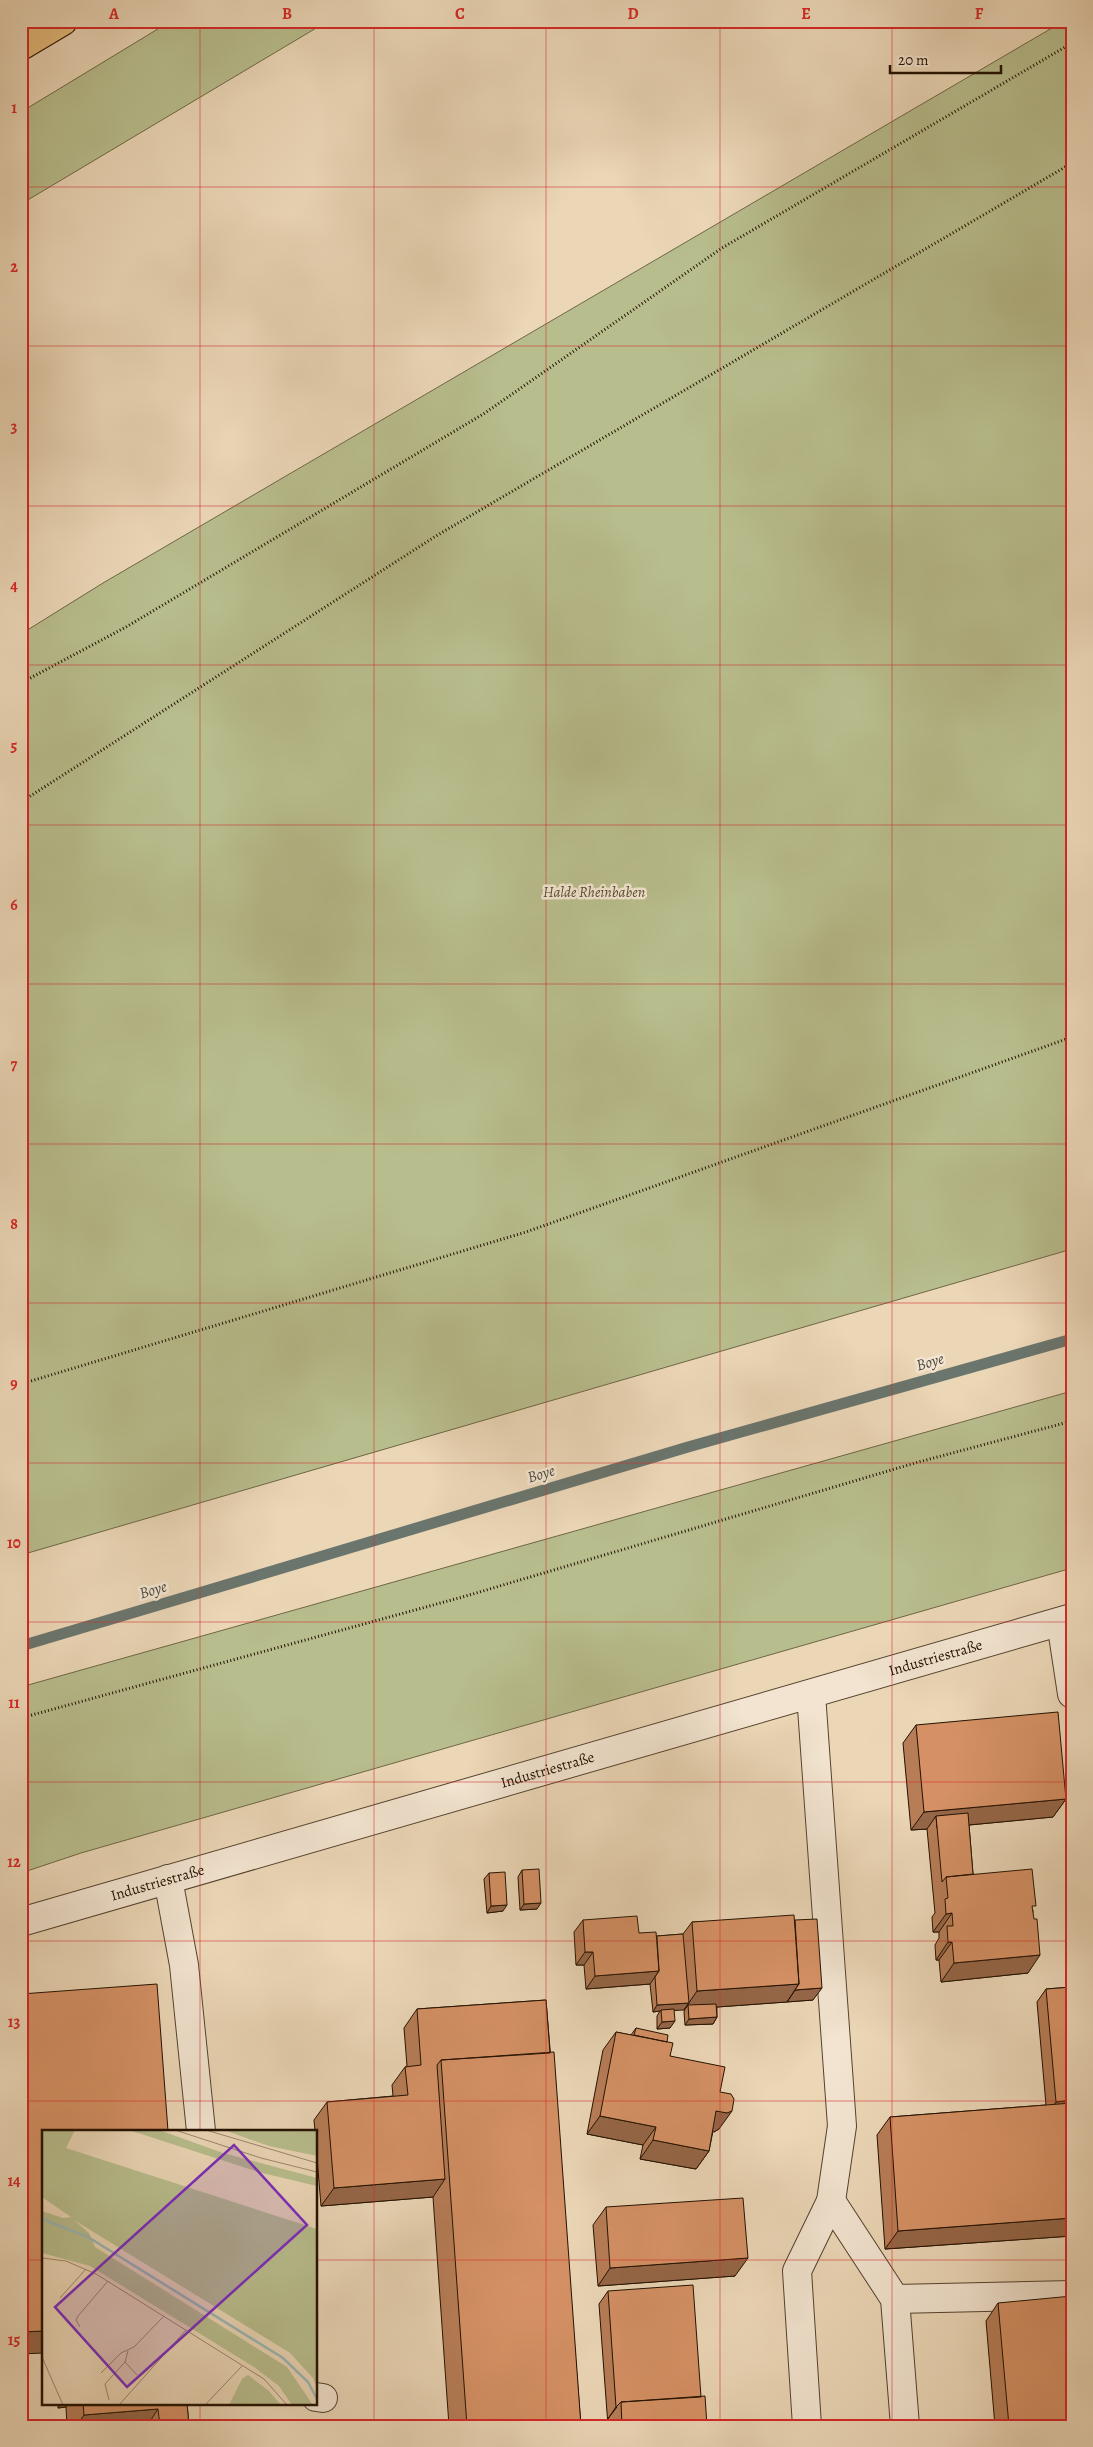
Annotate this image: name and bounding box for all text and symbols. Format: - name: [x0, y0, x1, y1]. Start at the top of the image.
- text: A: [108, 3, 120, 25]
- text: B: [282, 3, 292, 25]
- text: C: [455, 3, 465, 25]
- text: D: [627, 3, 639, 25]
- text: E: [801, 3, 811, 25]
- text: F: [975, 3, 984, 25]
- scale bar: [890, 42, 1002, 74]
- text: 20 m: [898, 50, 929, 70]
- text: 1: [11, 97, 17, 119]
- text: 2: [10, 256, 18, 278]
- text: 3: [11, 416, 18, 438]
- text: 4: [10, 575, 18, 597]
- text: 5: [11, 735, 18, 757]
- park label: Halde Rheinbaben: [543, 882, 645, 902]
- text: 6: [10, 894, 18, 916]
- text: 7: [11, 1054, 18, 1076]
- text: 8: [10, 1213, 18, 1235]
- water label: Boye: [914, 1348, 947, 1376]
- text: 9: [10, 1373, 18, 1395]
- water label: Boye: [525, 1459, 558, 1489]
- text: 10: [7, 1532, 21, 1554]
- water label: Boye: [137, 1575, 170, 1605]
- street label: Industriestraße: [886, 1634, 985, 1681]
- text: 11: [8, 1692, 20, 1714]
- street label: Industriestraße: [498, 1747, 597, 1793]
- text: 12: [7, 1851, 21, 1873]
- street label: Industriestraße: [108, 1859, 207, 1906]
- text: 13: [8, 2011, 20, 2033]
- inset map: [42, 2130, 318, 2404]
- text: 14: [7, 2170, 21, 2192]
- text: 15: [8, 2329, 20, 2351]

